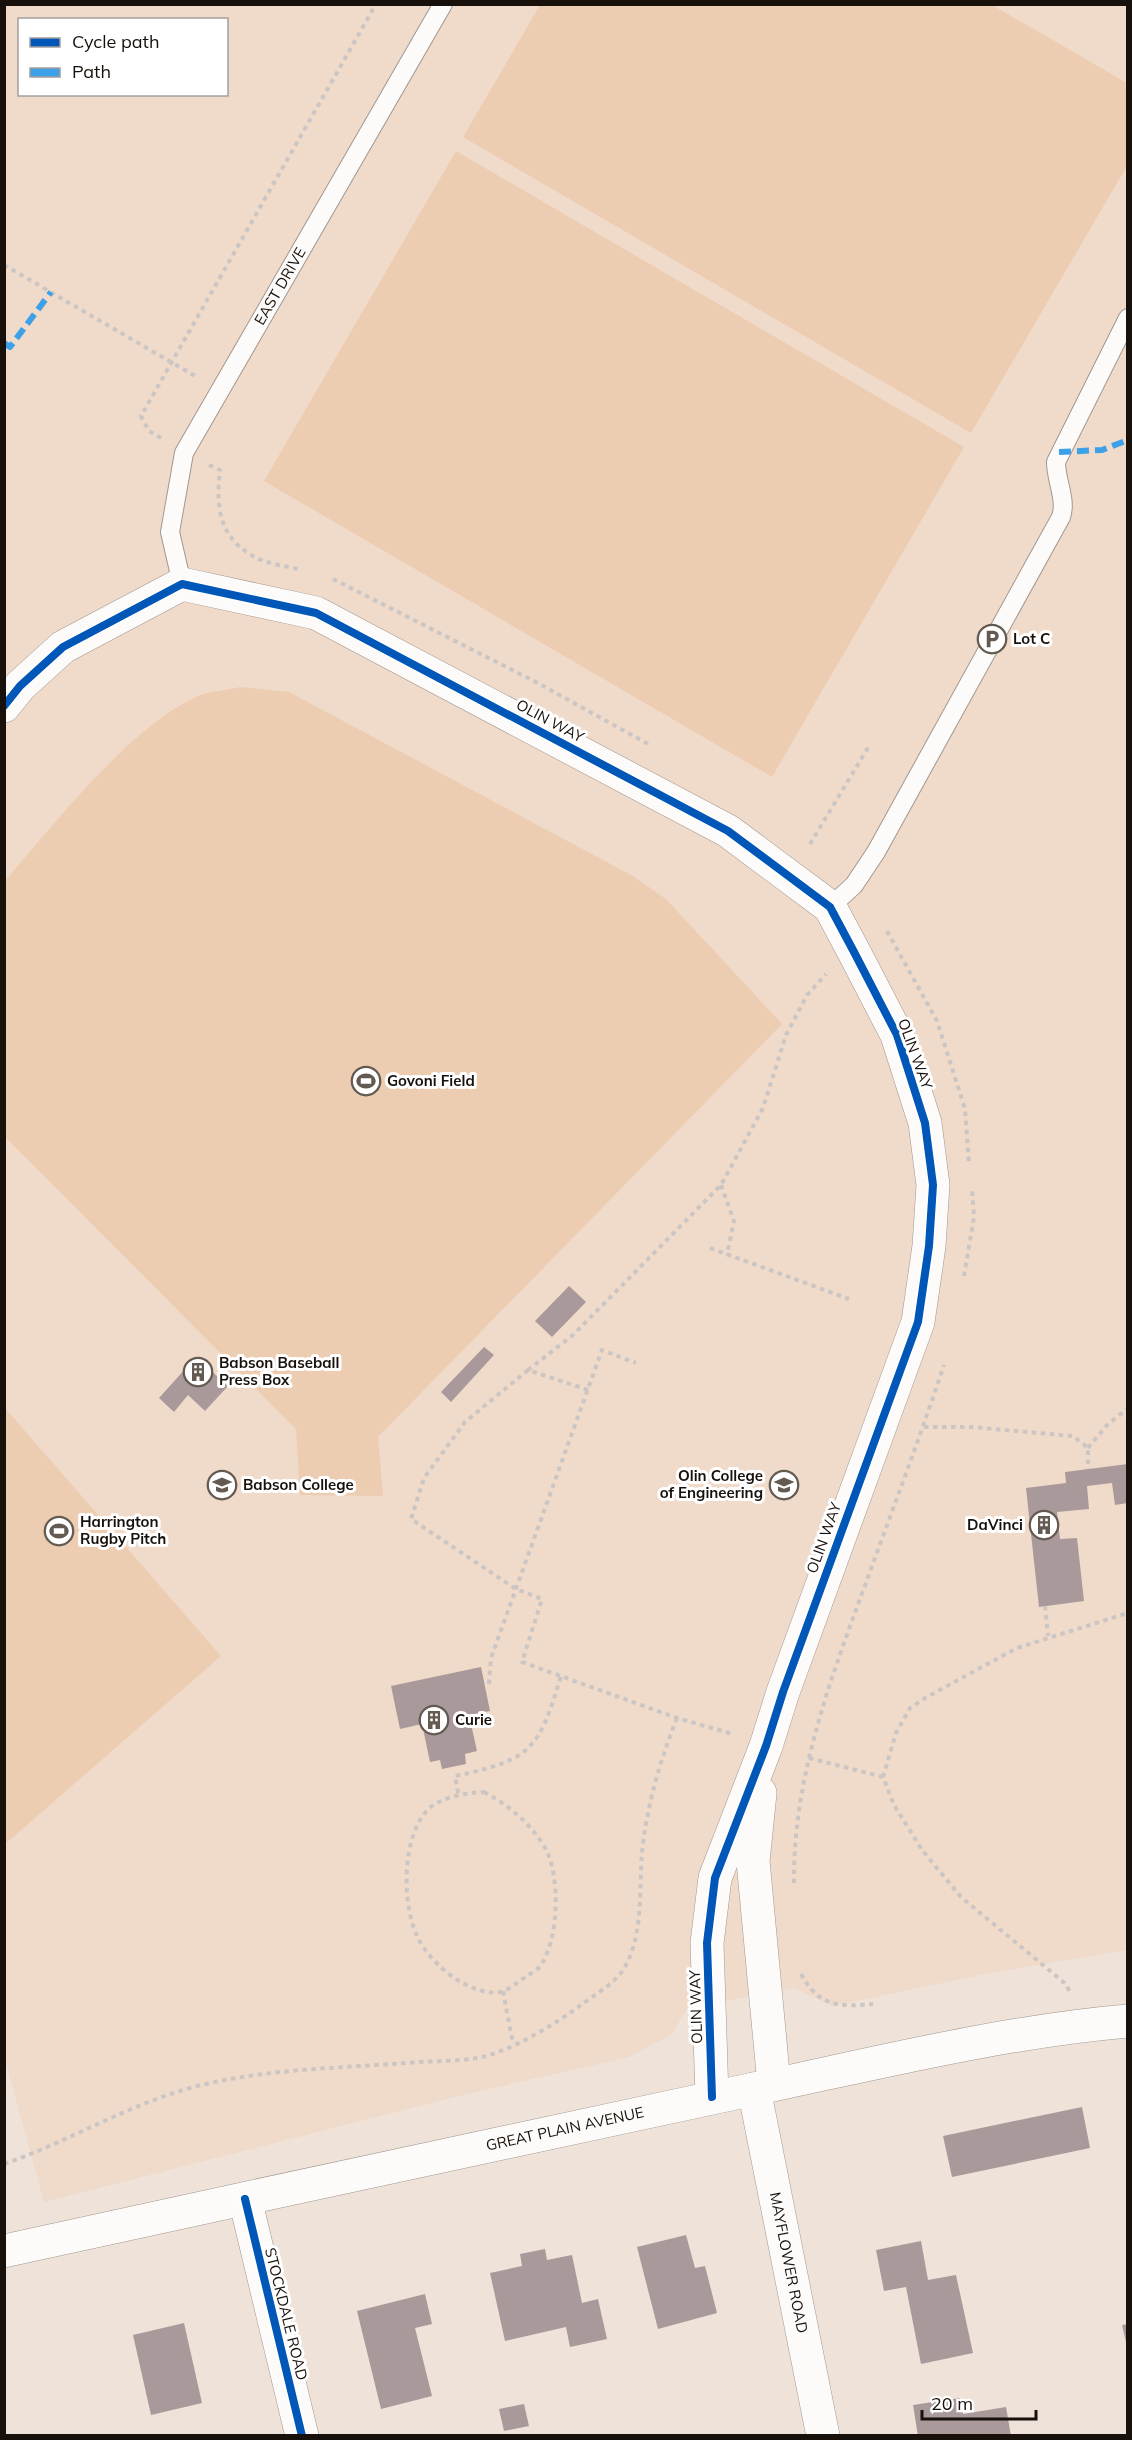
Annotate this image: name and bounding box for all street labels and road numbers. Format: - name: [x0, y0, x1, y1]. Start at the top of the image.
- street label: EAST DRIVE: [250, 244, 310, 328]
- street label: OLIN WAY: [513, 695, 588, 747]
- street label: OLIN WAY: [894, 1016, 937, 1093]
- street label: OLIN WAY: [802, 1499, 845, 1576]
- street label: OLIN WAY: [685, 1969, 706, 2044]
- street label: GREAT PLAIN AVENUE: [484, 2102, 646, 2155]
- street label: MAYFLOWER ROAD: [766, 2190, 812, 2335]
- street label: STOCKDALE ROAD: [261, 2246, 312, 2382]

